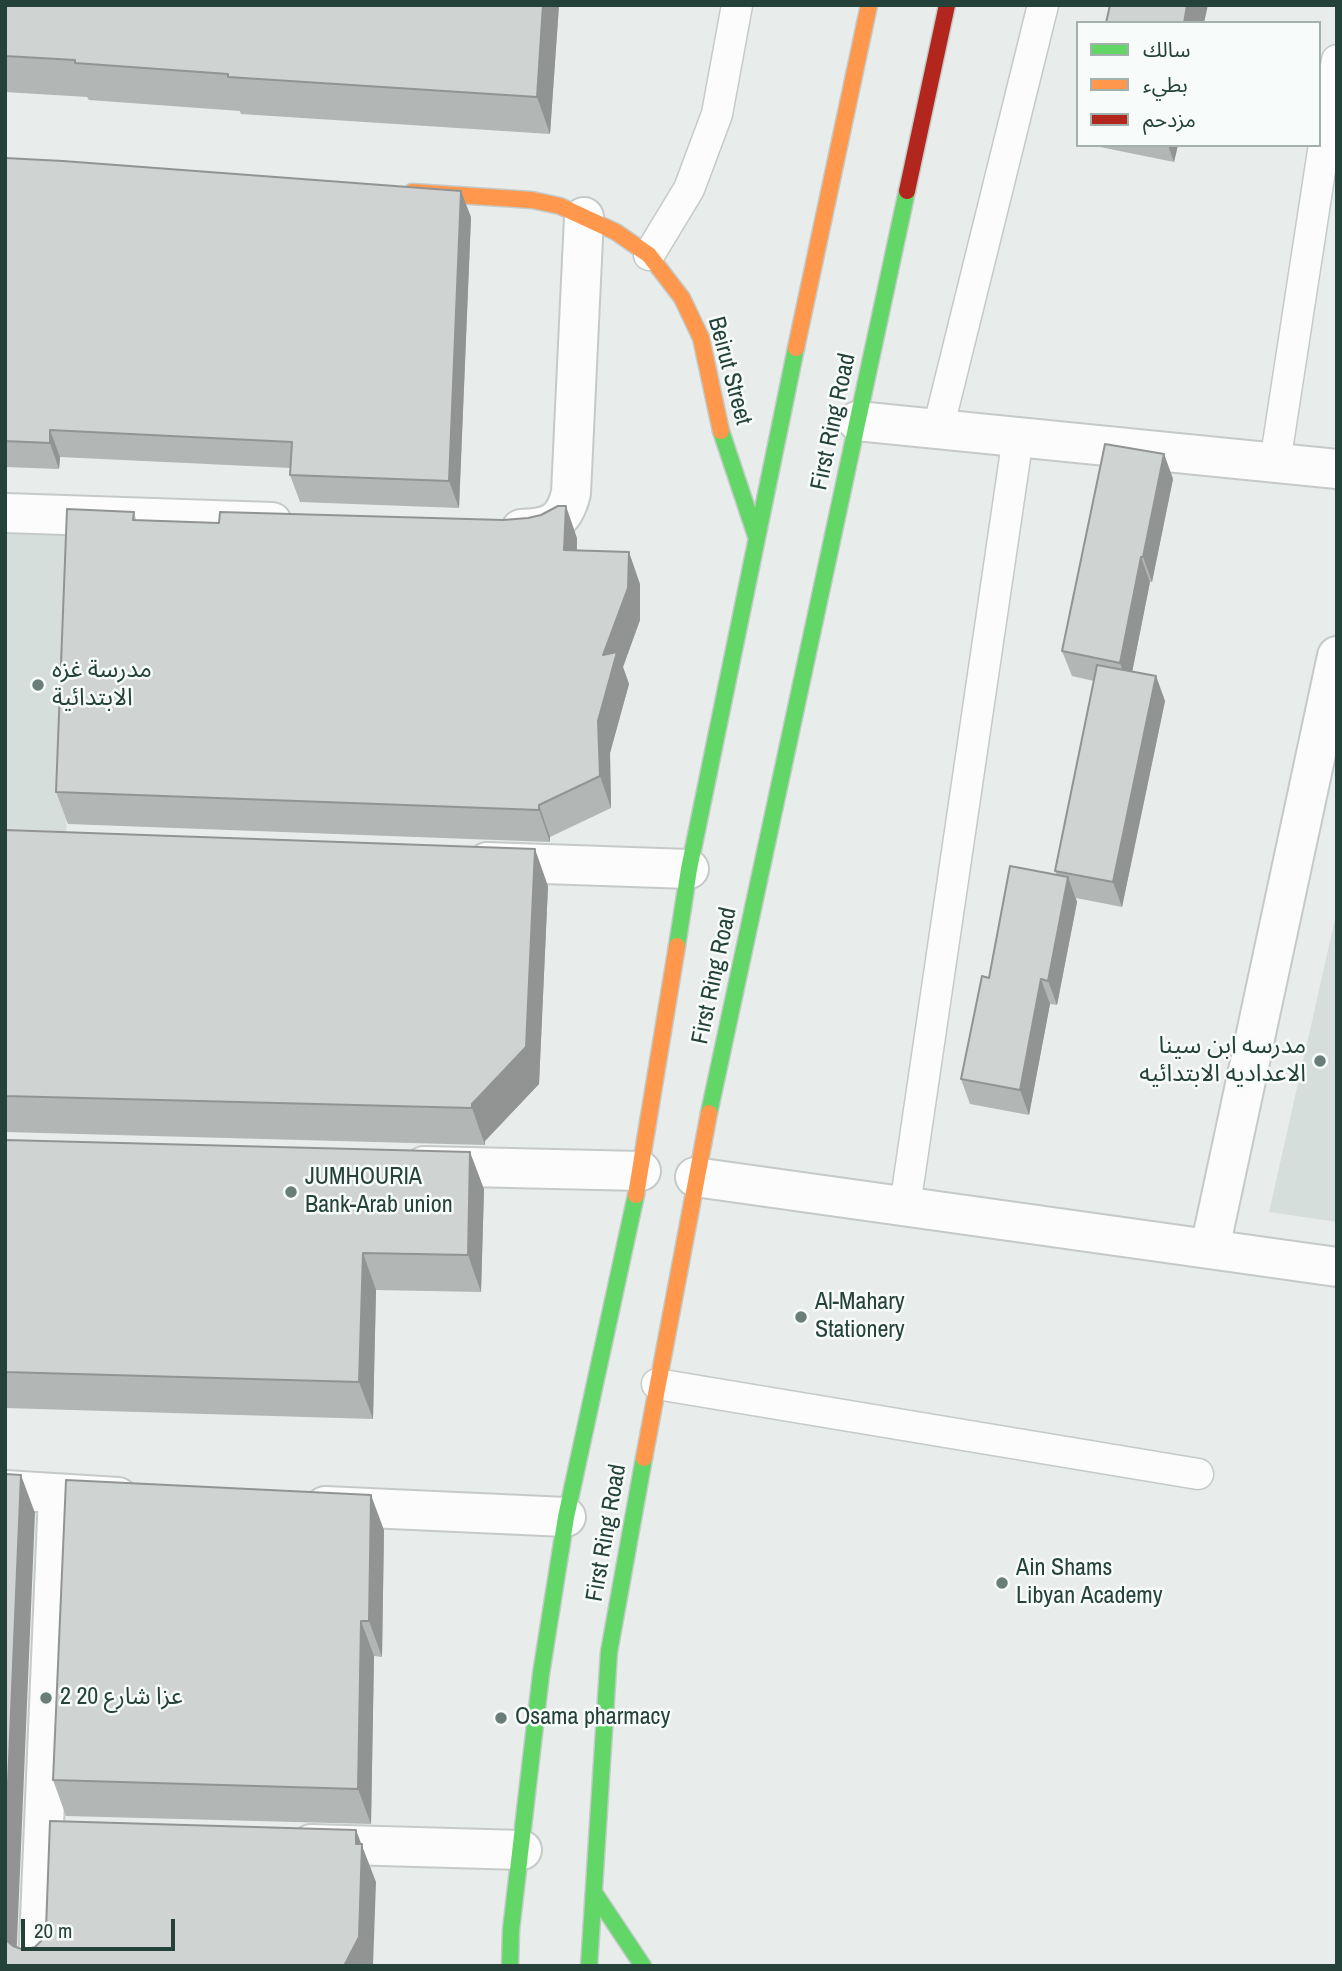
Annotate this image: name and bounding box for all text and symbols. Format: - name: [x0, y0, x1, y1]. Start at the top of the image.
- legend: [1076, 21, 1321, 147]
- text: سالك: [1143, 35, 1190, 64]
- text: بطيء: [1143, 70, 1188, 99]
- text: مزدحم: [1143, 105, 1196, 134]
- street label: Beirut Street: [701, 314, 757, 428]
- street label: First Ring Road: [805, 351, 863, 493]
- place label: مدرسة غزه الابتدائية: [52, 657, 152, 713]
- marker: مدرسة غزه الابتدائية: [30, 677, 46, 693]
- street label: First Ring Road: [686, 905, 744, 1047]
- place label: مدرسه ابن سينا الاعداديه الابتدائيه: [1139, 1033, 1306, 1089]
- marker: مدرسه ابن سينا الاعداديه الابتدائيه: [1312, 1053, 1328, 1069]
- place label: JUMHOURIA Bank-Arab union: [305, 1164, 453, 1220]
- marker: JUMHOURIA Bank-Arab union: [283, 1184, 299, 1200]
- place label: Al-Mahary Stationery: [815, 1289, 905, 1345]
- marker: Al-Mahary Stationery: [793, 1309, 809, 1325]
- street label: First Ring Road: [581, 1462, 633, 1604]
- place label: Ain Shams Libyan Academy: [1016, 1555, 1163, 1611]
- marker: Ain Shams Libyan Academy: [994, 1575, 1010, 1591]
- place label: عزا شارع 20 2: [60, 1684, 183, 1712]
- marker: عزا شارع 20 2: [38, 1690, 54, 1706]
- place label: Osama pharmacy: [515, 1704, 670, 1732]
- marker: Osama pharmacy: [493, 1710, 509, 1726]
- scale bar: [24, 1904, 178, 1948]
- text: 20 m: [34, 1916, 72, 1945]

